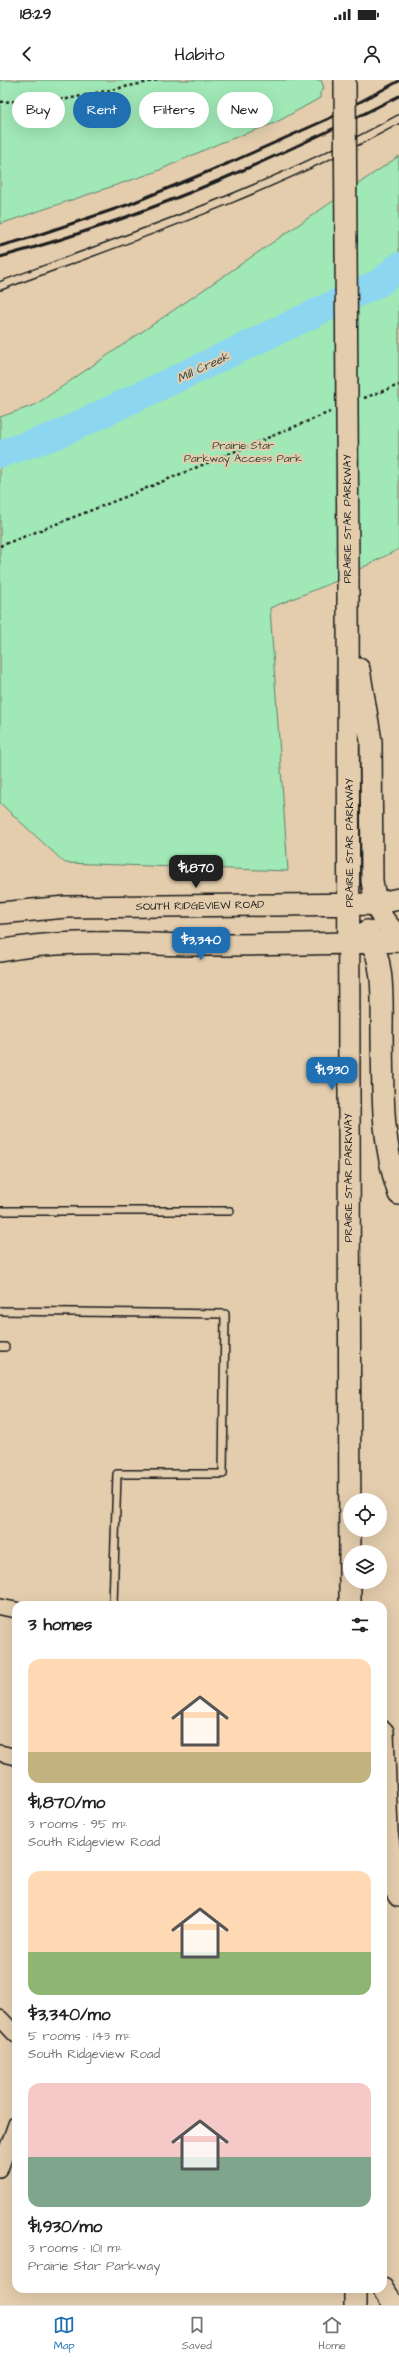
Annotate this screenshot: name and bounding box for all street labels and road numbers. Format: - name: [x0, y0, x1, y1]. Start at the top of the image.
- street label: PRAIRIE STAR PARKWAY: [340, 454, 355, 584]
- street label: PRAIRIE STAR PARKWAY: [342, 778, 357, 908]
- street label: SOUTH RIDGEVIEW ROAD: [136, 897, 264, 914]
- street label: PRAIRIE STAR PARKWAY: [341, 1113, 356, 1243]

